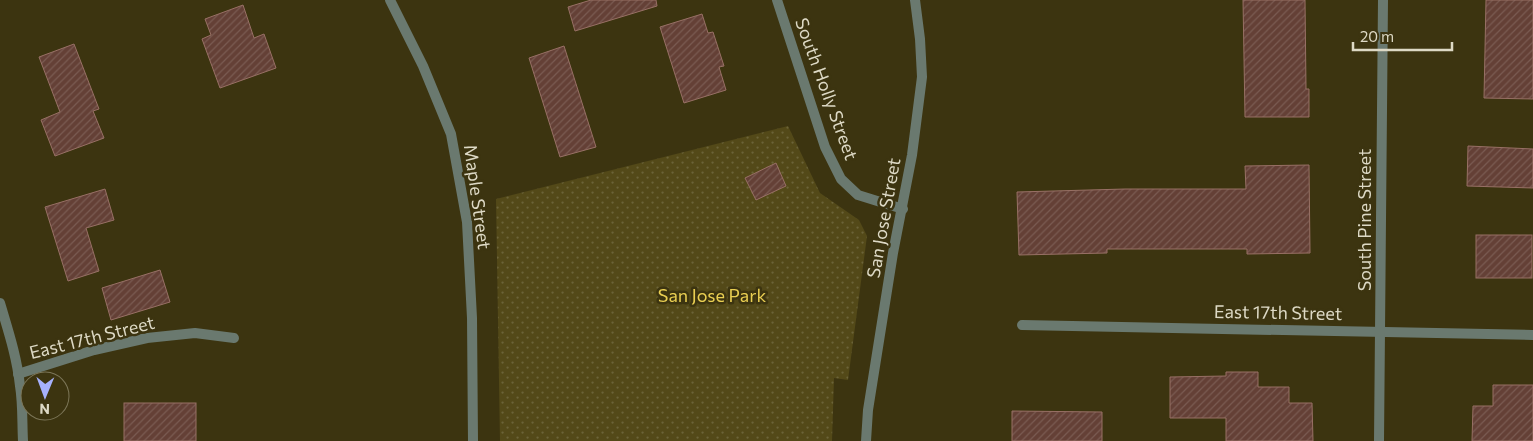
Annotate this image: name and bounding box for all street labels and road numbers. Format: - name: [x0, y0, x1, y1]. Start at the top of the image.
- street label: South Holly Street: [791, 15, 863, 163]
- street label: Maple Street: [460, 143, 496, 251]
- street label: South Pine Street: [1353, 149, 1375, 291]
- street label: San Jose Street: [862, 156, 904, 280]
- street label: East 17th Street: [1214, 300, 1342, 324]
- street label: East 17th Street: [27, 311, 157, 363]

